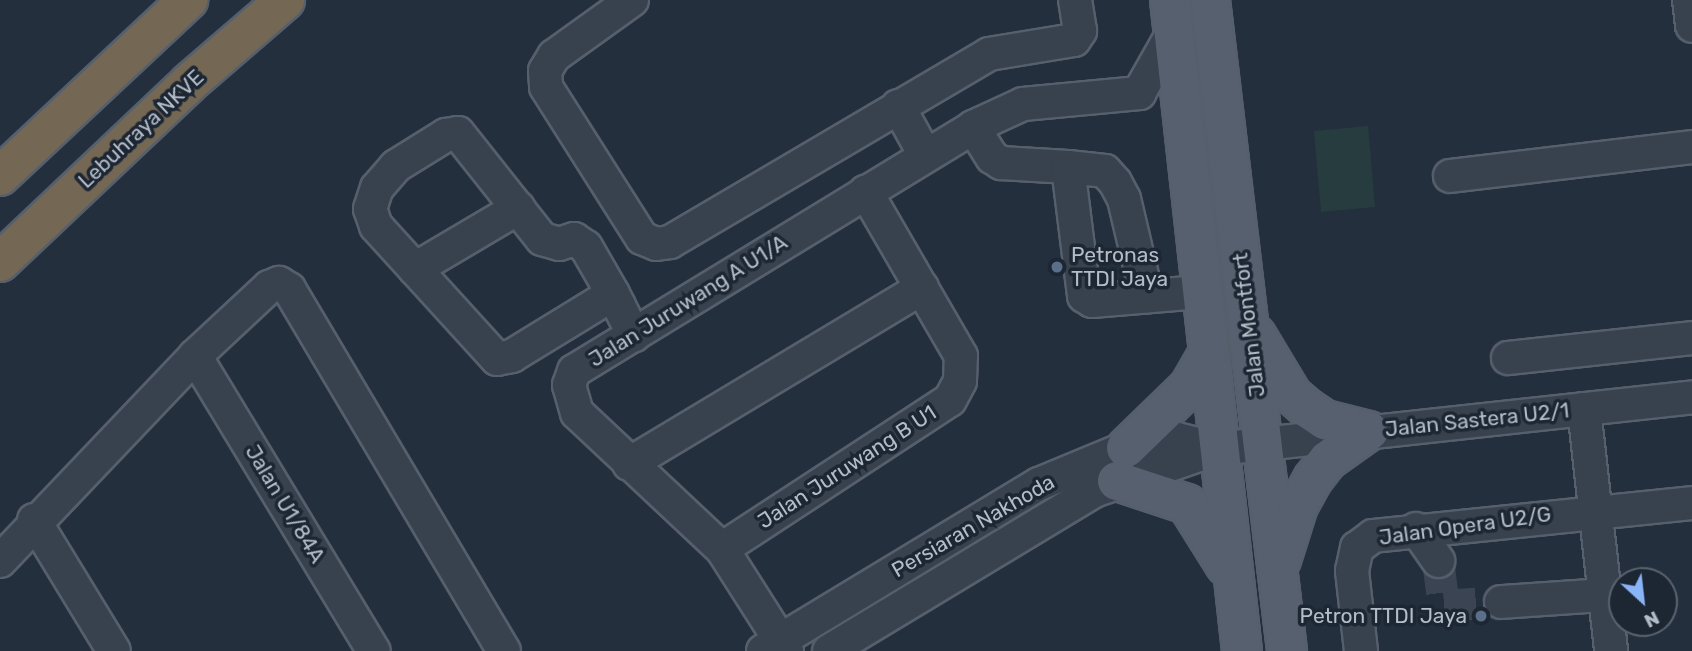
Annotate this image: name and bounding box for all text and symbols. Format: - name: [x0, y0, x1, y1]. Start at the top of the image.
- street label: Lebuhraya NKVE: [73, 65, 209, 193]
- street label: Jalan Juruwang A U1/A: [584, 229, 792, 373]
- place label: Petronas TTDI Jaya: [1071, 242, 1168, 292]
- street label: Jalan Montfort: [1228, 251, 1270, 399]
- marker: Petronas TTDI Jaya: [1049, 259, 1065, 275]
- street label: Jalan Sastera U2/1: [1384, 398, 1570, 442]
- street label: Jalan Juruwang B U1: [753, 400, 941, 534]
- street label: Jalan U1/84A: [240, 440, 330, 568]
- street label: Persiaran Nakhoda: [887, 469, 1059, 583]
- street label: Jalan Opera U2/G: [1377, 501, 1553, 551]
- north arrow: [1608, 567, 1678, 637]
- place label: Petron TTDI Jaya: [1299, 603, 1467, 629]
- text: N: [1641, 606, 1663, 633]
- marker: Petron TTDI Jaya: [1473, 608, 1489, 624]

